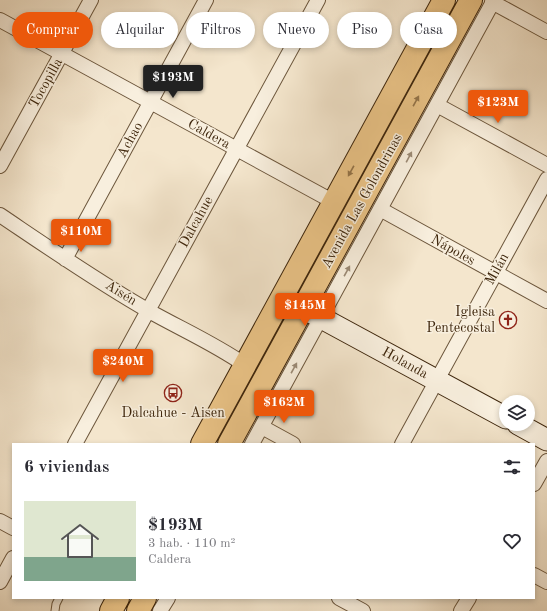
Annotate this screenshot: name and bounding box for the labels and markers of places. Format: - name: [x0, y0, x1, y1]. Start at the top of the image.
- pin: $193M: [145, 65, 201, 99]
- pin: $123M: [470, 90, 526, 124]
- pin: $110M: [53, 219, 109, 253]
- pin: $145M: [277, 293, 333, 327]
- place label: Igleisa Pentecostal: [426, 305, 495, 335]
- church icon: Igleisa Pentecostal: [498, 310, 518, 330]
- pin: $240M: [95, 349, 151, 383]
- bus stop icon: Dalcahue - Aisen: [163, 383, 183, 403]
- pin: $162M: [256, 390, 312, 424]
- place label: Dalcahue - Aisen: [121, 406, 225, 420]

